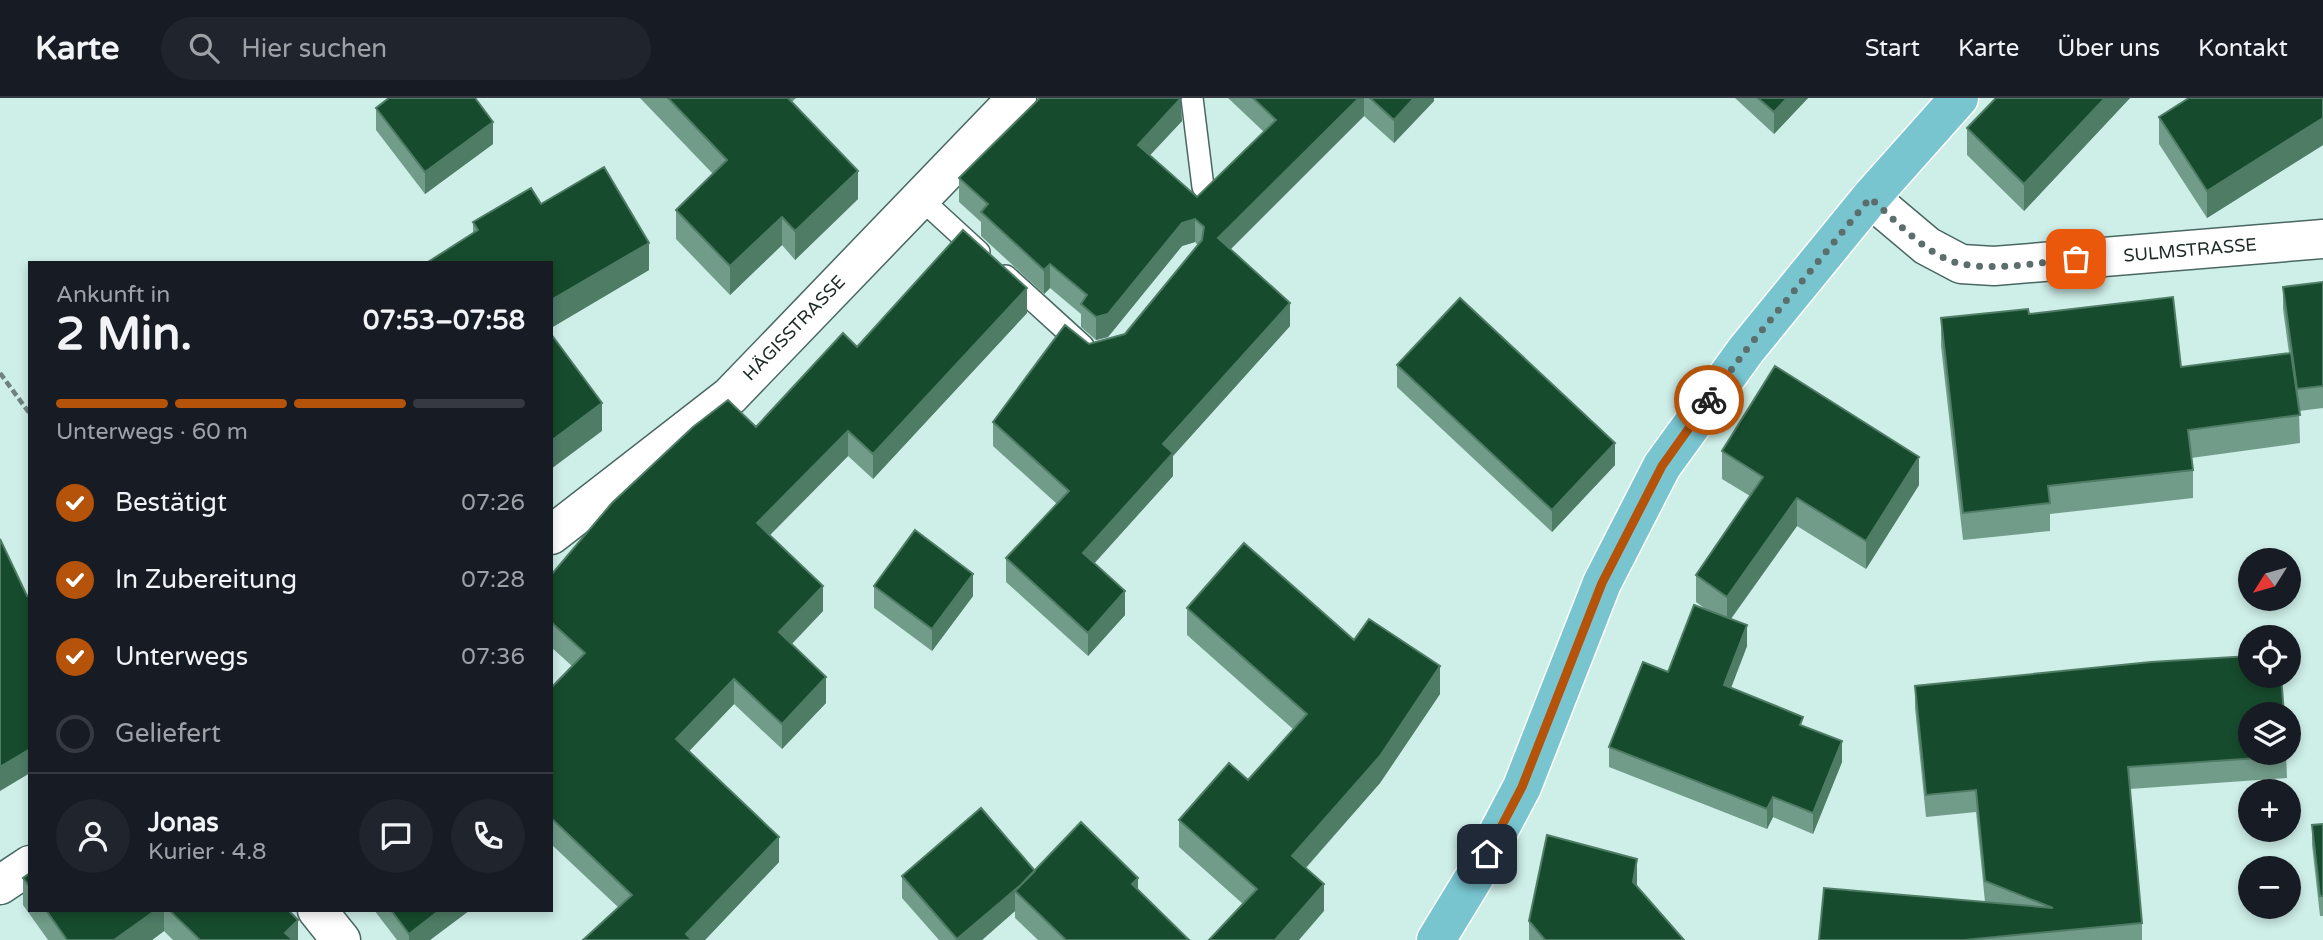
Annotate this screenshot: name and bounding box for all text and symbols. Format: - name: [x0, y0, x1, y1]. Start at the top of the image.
- search box: [161, 17, 651, 80]
- text: Karte: [35, 29, 119, 68]
- icon: search: [185, 29, 223, 67]
- text: Hier suchen: [241, 33, 387, 64]
- text: Start: [1865, 34, 1920, 63]
- text: Karte: [1958, 34, 2019, 63]
- text: Über uns: [2057, 34, 2160, 63]
- text: Kontakt: [2198, 34, 2288, 63]
- pin: [2046, 229, 2106, 289]
- street label: SULMSTRASSE: [2122, 233, 2258, 267]
- icon: bag: [2057, 240, 2095, 278]
- street label: HÄGISSTRASSE: [738, 271, 850, 385]
- text: Ankunft in: [56, 281, 170, 309]
- text: 07:53–07:58: [363, 305, 525, 336]
- text: 2 Min.: [56, 307, 192, 362]
- courier: [1674, 365, 1744, 435]
- icon: bike: [1690, 381, 1728, 419]
- text: Unterwegs · 60 m: [56, 418, 248, 446]
- icon: check: [56, 484, 94, 522]
- text: Bestätigt: [115, 487, 227, 518]
- text: 07:26: [461, 489, 525, 517]
- north arrow: [2238, 548, 2301, 611]
- map controls: [2238, 548, 2301, 919]
- icon: check: [56, 561, 94, 599]
- text: In Zubereitung: [115, 564, 297, 595]
- text: 07:28: [461, 566, 525, 594]
- button: locate: [2238, 625, 2301, 688]
- icon: check: [56, 638, 94, 676]
- text: Unterwegs: [115, 641, 248, 672]
- text: 07:36: [461, 643, 525, 671]
- button: layers: [2238, 702, 2301, 765]
- text: Geliefert: [115, 718, 221, 749]
- button: +: [2238, 779, 2301, 842]
- button: person: [56, 799, 130, 873]
- button: chat: [359, 799, 433, 873]
- button: phone: [451, 799, 525, 873]
- text: Jonas: [148, 807, 219, 838]
- pin: [1457, 824, 1517, 884]
- icon: home: [1468, 835, 1506, 873]
- text: Kurier · 4.8: [148, 838, 266, 866]
- button: −: [2238, 856, 2301, 919]

